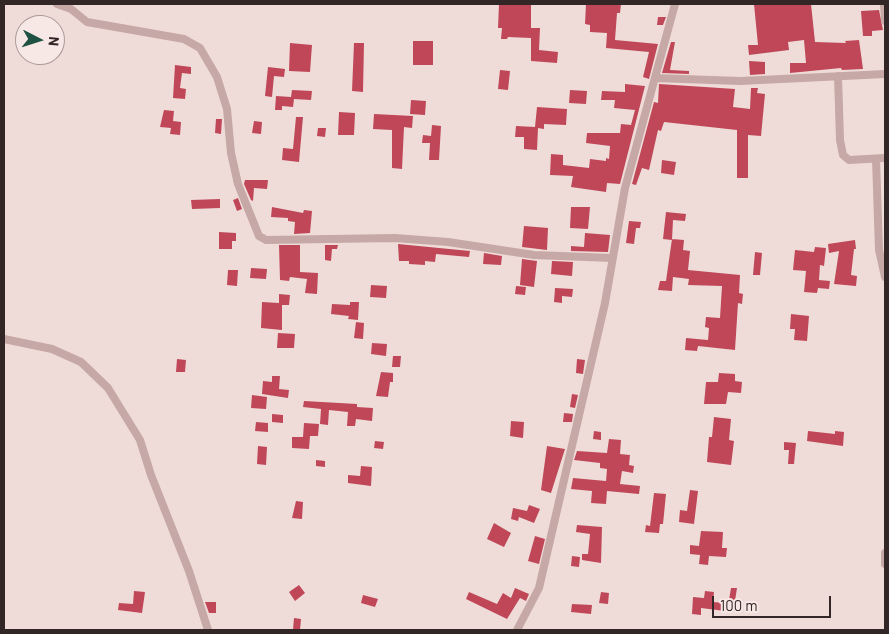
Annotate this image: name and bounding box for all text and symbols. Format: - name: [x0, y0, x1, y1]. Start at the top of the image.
- north arrow: [15, 15, 65, 65]
- text: N: [46, 36, 63, 47]
- scale bar: [714, 586, 833, 618]
- text: 100 m: [720, 596, 758, 614]

